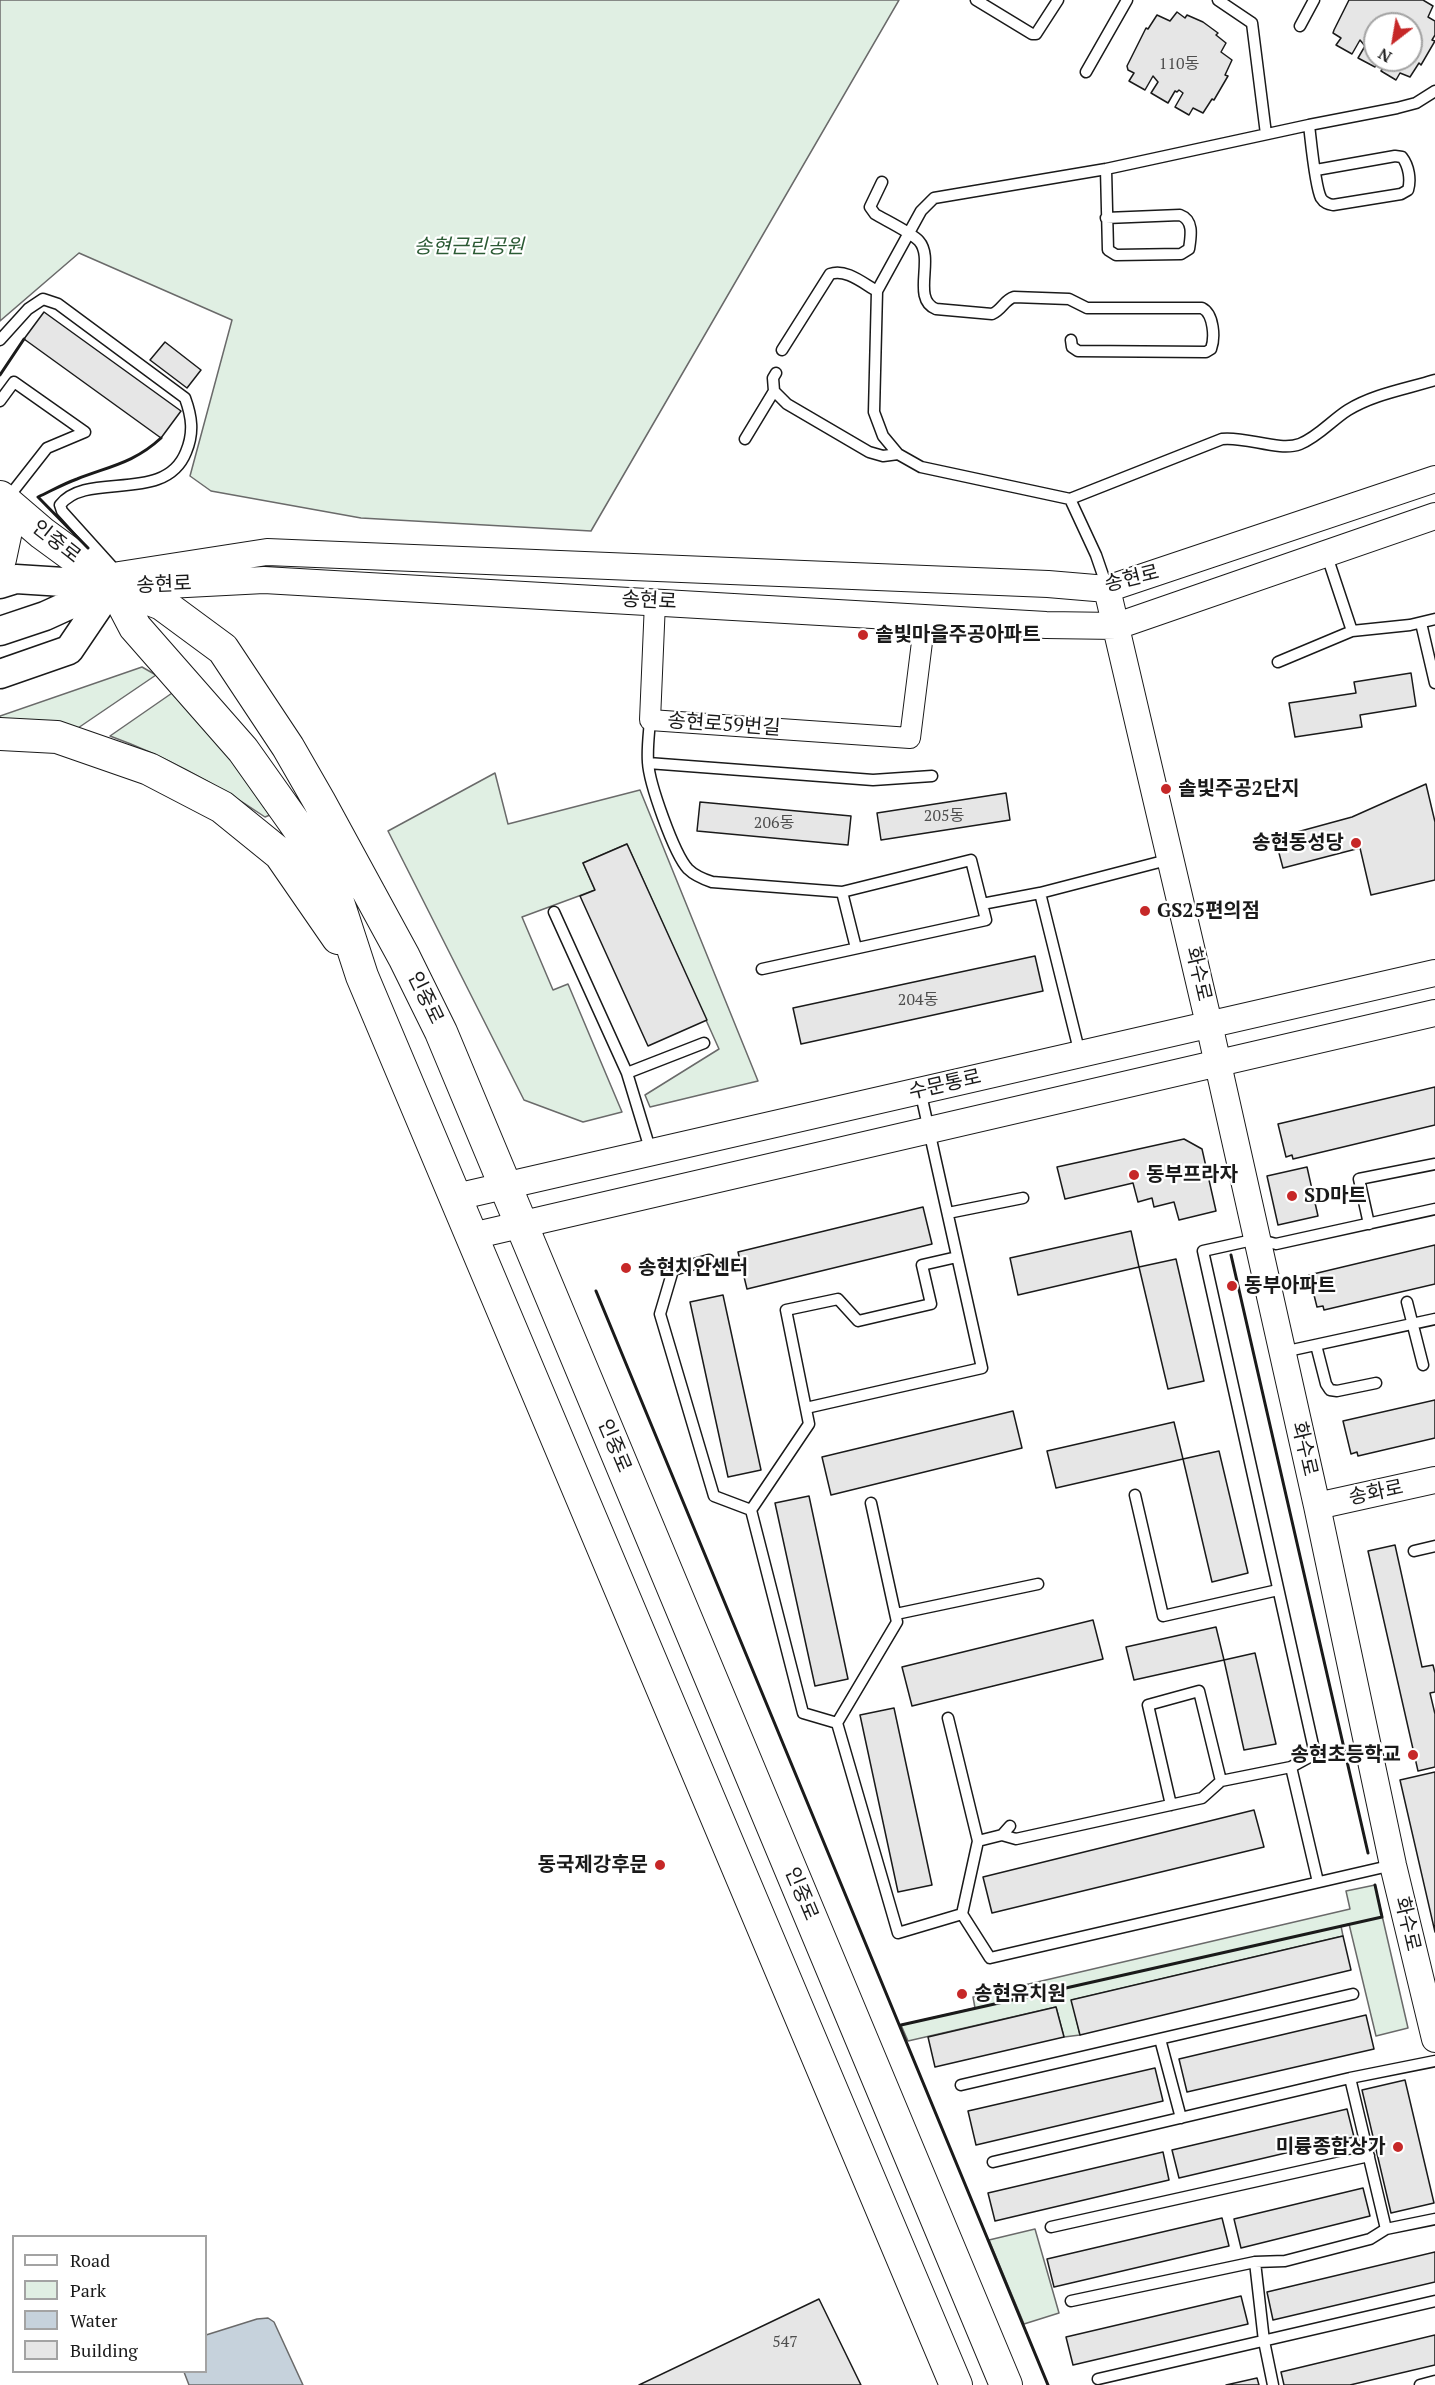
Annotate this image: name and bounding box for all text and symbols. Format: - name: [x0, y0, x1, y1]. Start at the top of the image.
- north arrow: [1363, 12, 1423, 72]
- text: N: [1374, 43, 1396, 68]
- house number: 110동: [1159, 54, 1199, 74]
- park label: 송현근린공원: [414, 235, 524, 259]
- street label: 인중로: [27, 516, 85, 568]
- street label: 송현로: [1102, 561, 1162, 597]
- street label: 송현로: [136, 572, 192, 598]
- street label: 송현로: [621, 588, 677, 614]
- place label: 솔빛마을주공아파트: [875, 623, 1041, 647]
- marker: 솔빛마을주공아파트: [856, 628, 870, 642]
- street label: 송현로59번길: [667, 709, 781, 741]
- place label: 솔빛주공2단지: [1178, 777, 1300, 801]
- marker: 솔빛주공2단지: [1159, 782, 1173, 796]
- house number: 205동: [924, 806, 964, 826]
- house number: 206동: [754, 813, 794, 833]
- place label: 송현동성당: [1252, 831, 1344, 855]
- marker: 송현동성당: [1349, 836, 1363, 850]
- place label: GS25편의점: [1157, 899, 1260, 923]
- marker: GS25편의점: [1138, 904, 1152, 918]
- street label: 화수로: [1180, 944, 1216, 1004]
- street label: 인중로: [402, 968, 448, 1028]
- house number: 204동: [898, 990, 938, 1010]
- street label: 수문통로: [906, 1065, 984, 1105]
- place label: 동부프라자: [1146, 1163, 1238, 1187]
- marker: 동부프라자: [1127, 1168, 1141, 1182]
- place label: SD마트: [1304, 1184, 1367, 1208]
- marker: SD마트: [1285, 1189, 1299, 1203]
- place label: 송현치안센터: [638, 1256, 748, 1280]
- marker: 송현치안센터: [619, 1261, 633, 1275]
- place label: 동부아파트: [1244, 1274, 1336, 1298]
- marker: 동부아파트: [1225, 1279, 1239, 1293]
- street label: 인중로: [592, 1416, 636, 1476]
- street label: 화수로: [1286, 1419, 1322, 1479]
- street label: 송화로: [1347, 1476, 1405, 1510]
- place label: 송현초등학교: [1291, 1743, 1401, 1767]
- marker: 송현초등학교: [1406, 1748, 1420, 1762]
- place label: 동국제강후문: [538, 1853, 648, 1877]
- marker: 동국제강후문: [653, 1858, 667, 1872]
- street label: 인중로: [779, 1864, 823, 1924]
- street label: 화수로: [1389, 1894, 1425, 1954]
- place label: 송현유치원: [974, 1982, 1066, 2006]
- marker: 송현유치원: [955, 1987, 969, 2001]
- place label: 미륭종합상가: [1276, 2135, 1386, 2159]
- marker: 미륭종합상가: [1391, 2140, 1405, 2154]
- legend: [12, 2235, 207, 2373]
- text: Road: [70, 2248, 110, 2272]
- text: Park: [70, 2278, 106, 2302]
- text: Water: [70, 2308, 117, 2332]
- house number: 547: [772, 2332, 798, 2352]
- text: Building: [70, 2338, 138, 2362]

